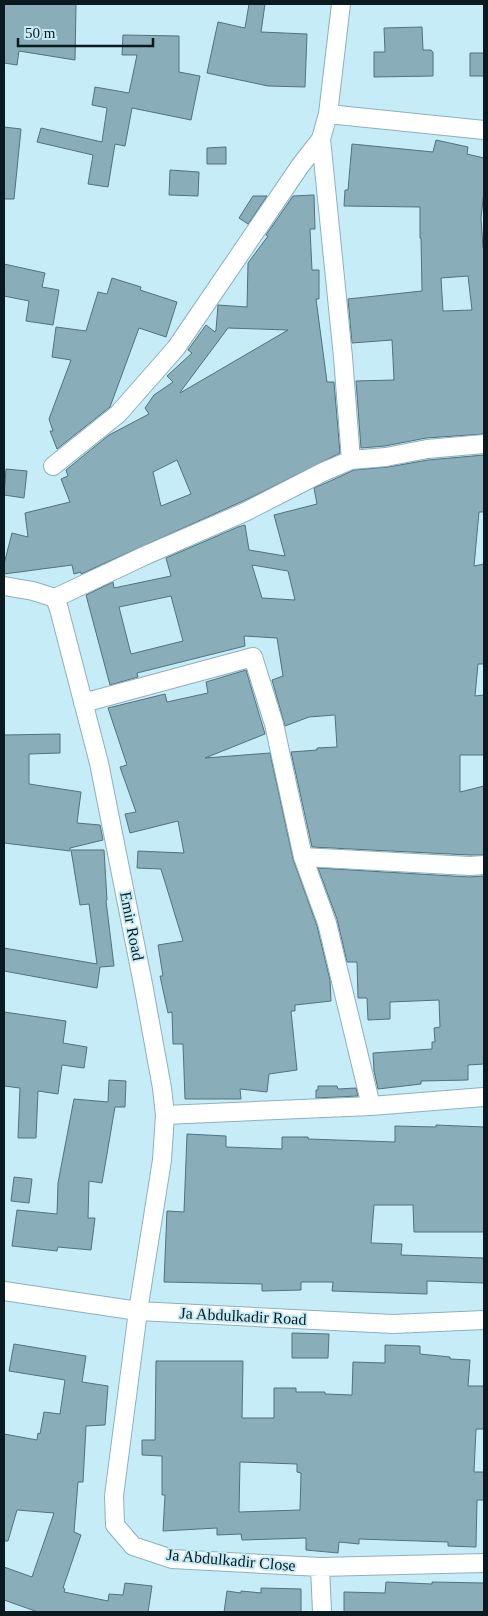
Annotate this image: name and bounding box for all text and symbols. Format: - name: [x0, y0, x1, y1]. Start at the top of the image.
- scale bar: [18, 15, 152, 47]
- text: 50 m: [25, 25, 56, 41]
- street label: Emir Road: [117, 890, 147, 962]
- street label: Ja Abdulkadir Road: [179, 1304, 307, 1328]
- street label: Ja Abdulkadir Close: [166, 1546, 296, 1574]

